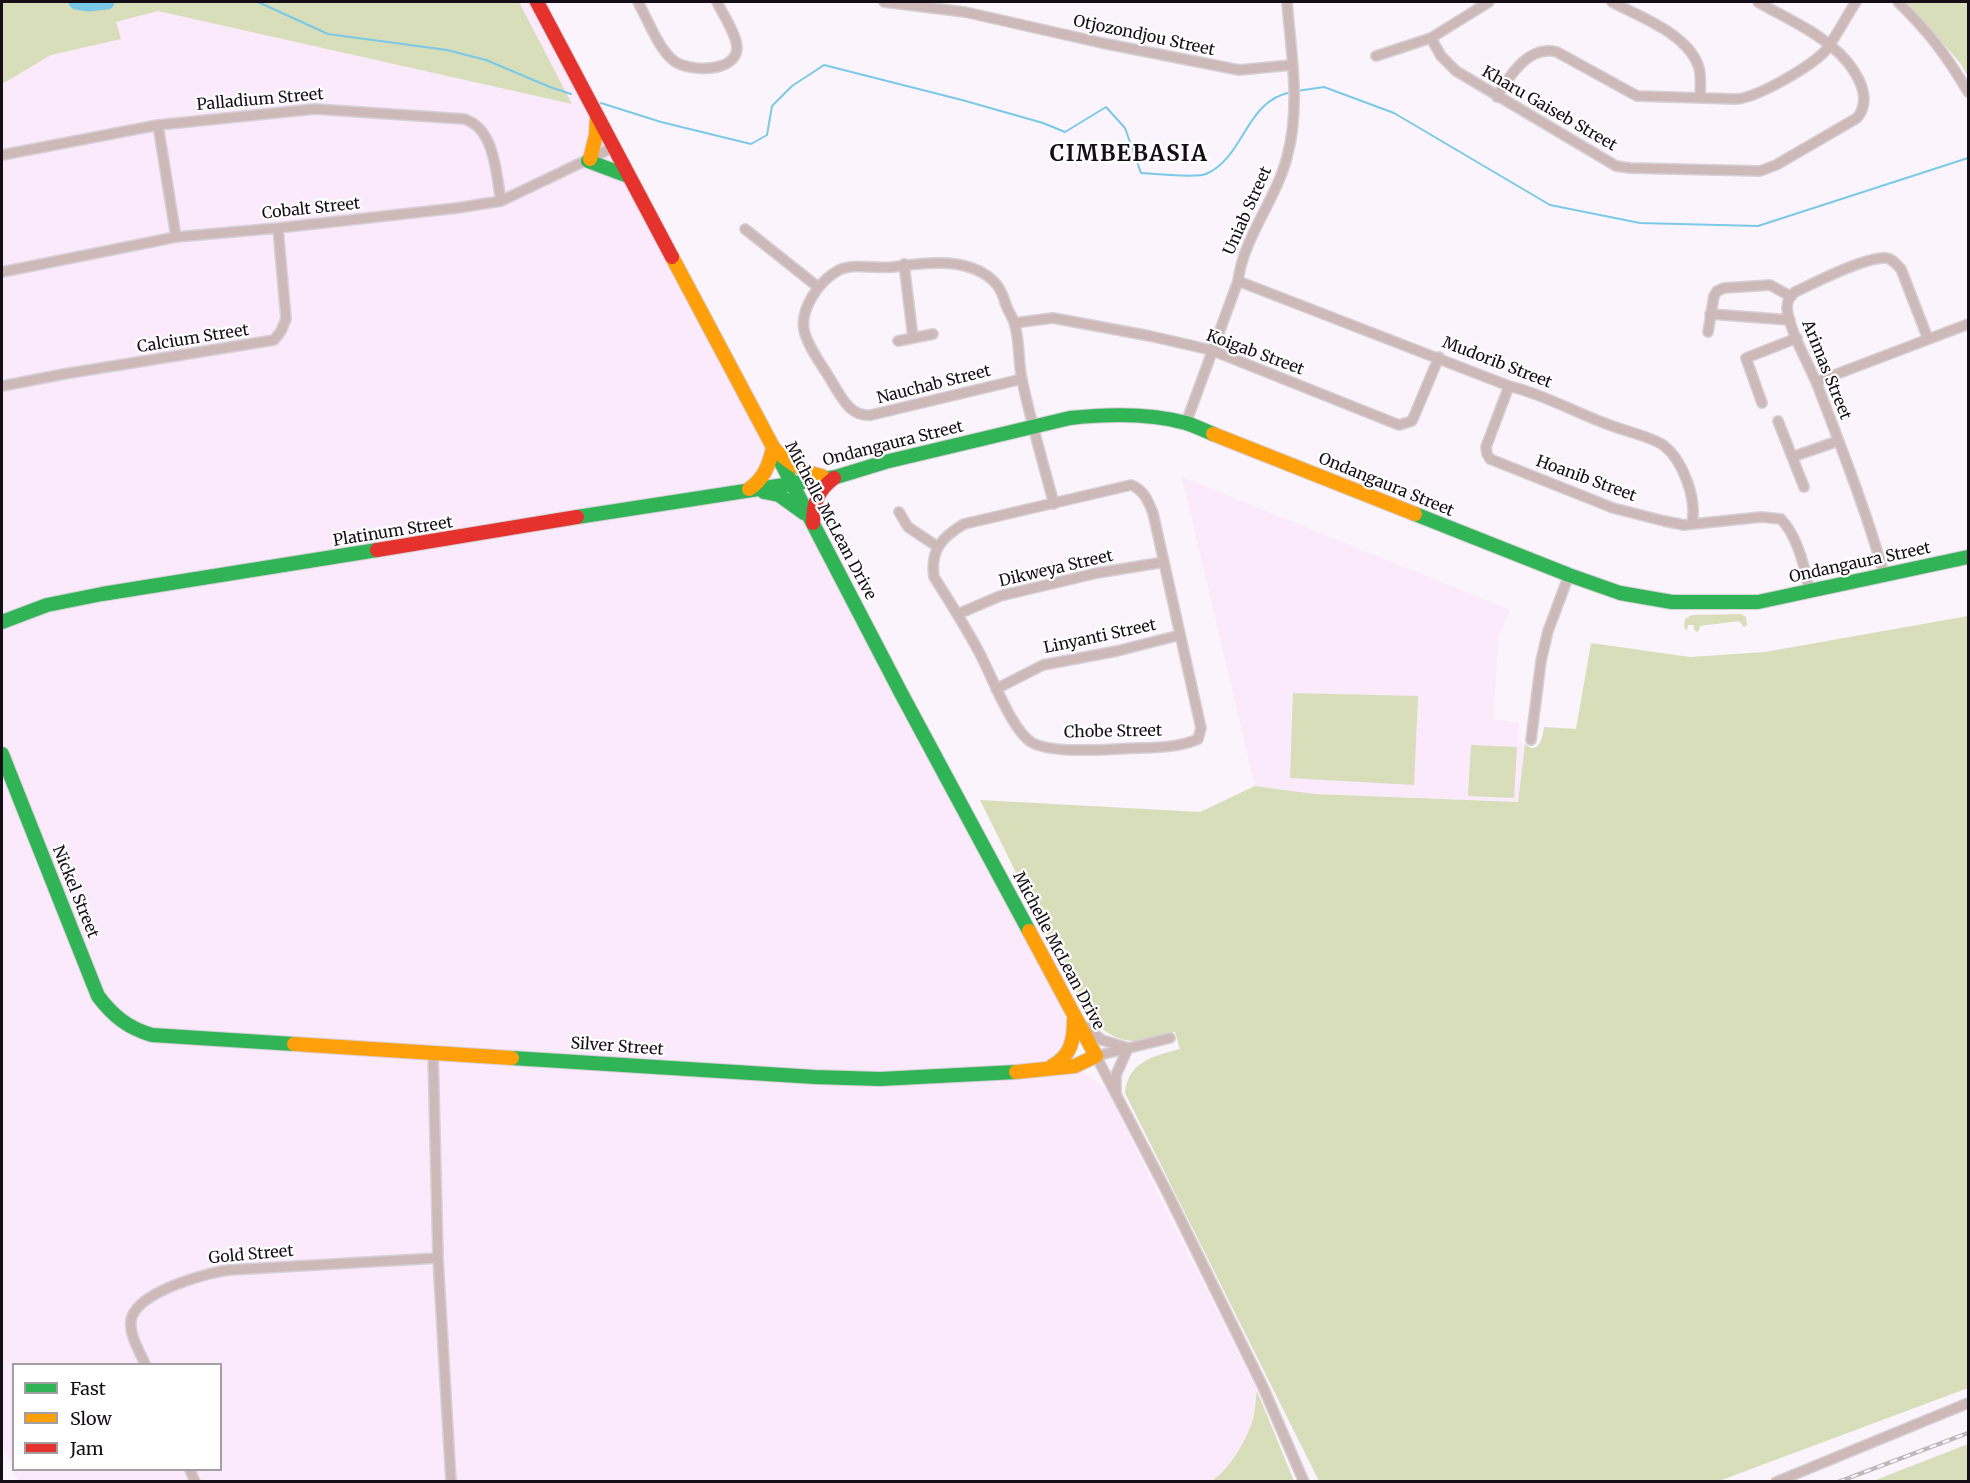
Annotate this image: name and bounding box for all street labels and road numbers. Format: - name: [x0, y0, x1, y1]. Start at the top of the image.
- street label: Otjozondjou Street: [1072, 12, 1216, 60]
- street label: Kharu Gaiseb Street: [1478, 63, 1620, 155]
- street label: Palladium Street: [196, 85, 324, 115]
- street label: Uniab Street: [1220, 164, 1276, 258]
- street label: Cobalt Street: [261, 194, 361, 224]
- street label: Arimas Street: [1797, 317, 1855, 423]
- street label: Calcium Street: [136, 321, 250, 357]
- street label: Koigab Street: [1203, 326, 1307, 380]
- street label: Mudorib Street: [1440, 333, 1554, 393]
- street label: Nauchab Street: [875, 362, 993, 408]
- street label: Ondangaura Street: [821, 417, 965, 471]
- street label: Michelle McLean Drive: [780, 439, 880, 603]
- street label: Ondangaura Street: [1316, 449, 1456, 521]
- street label: Hoanib Street: [1533, 452, 1639, 506]
- street label: Platinum Street: [332, 513, 454, 551]
- street label: Ondangaura Street: [1787, 539, 1933, 587]
- street label: Dikweya Street: [997, 547, 1115, 591]
- street label: Linyanti Street: [1042, 616, 1158, 658]
- street label: Chobe Street: [1064, 722, 1162, 742]
- street label: Nickel Street: [48, 843, 102, 941]
- street label: Michelle McLean Drive: [1008, 869, 1108, 1033]
- street label: Silver Street: [570, 1034, 664, 1060]
- street label: Gold Street: [208, 1242, 294, 1268]

